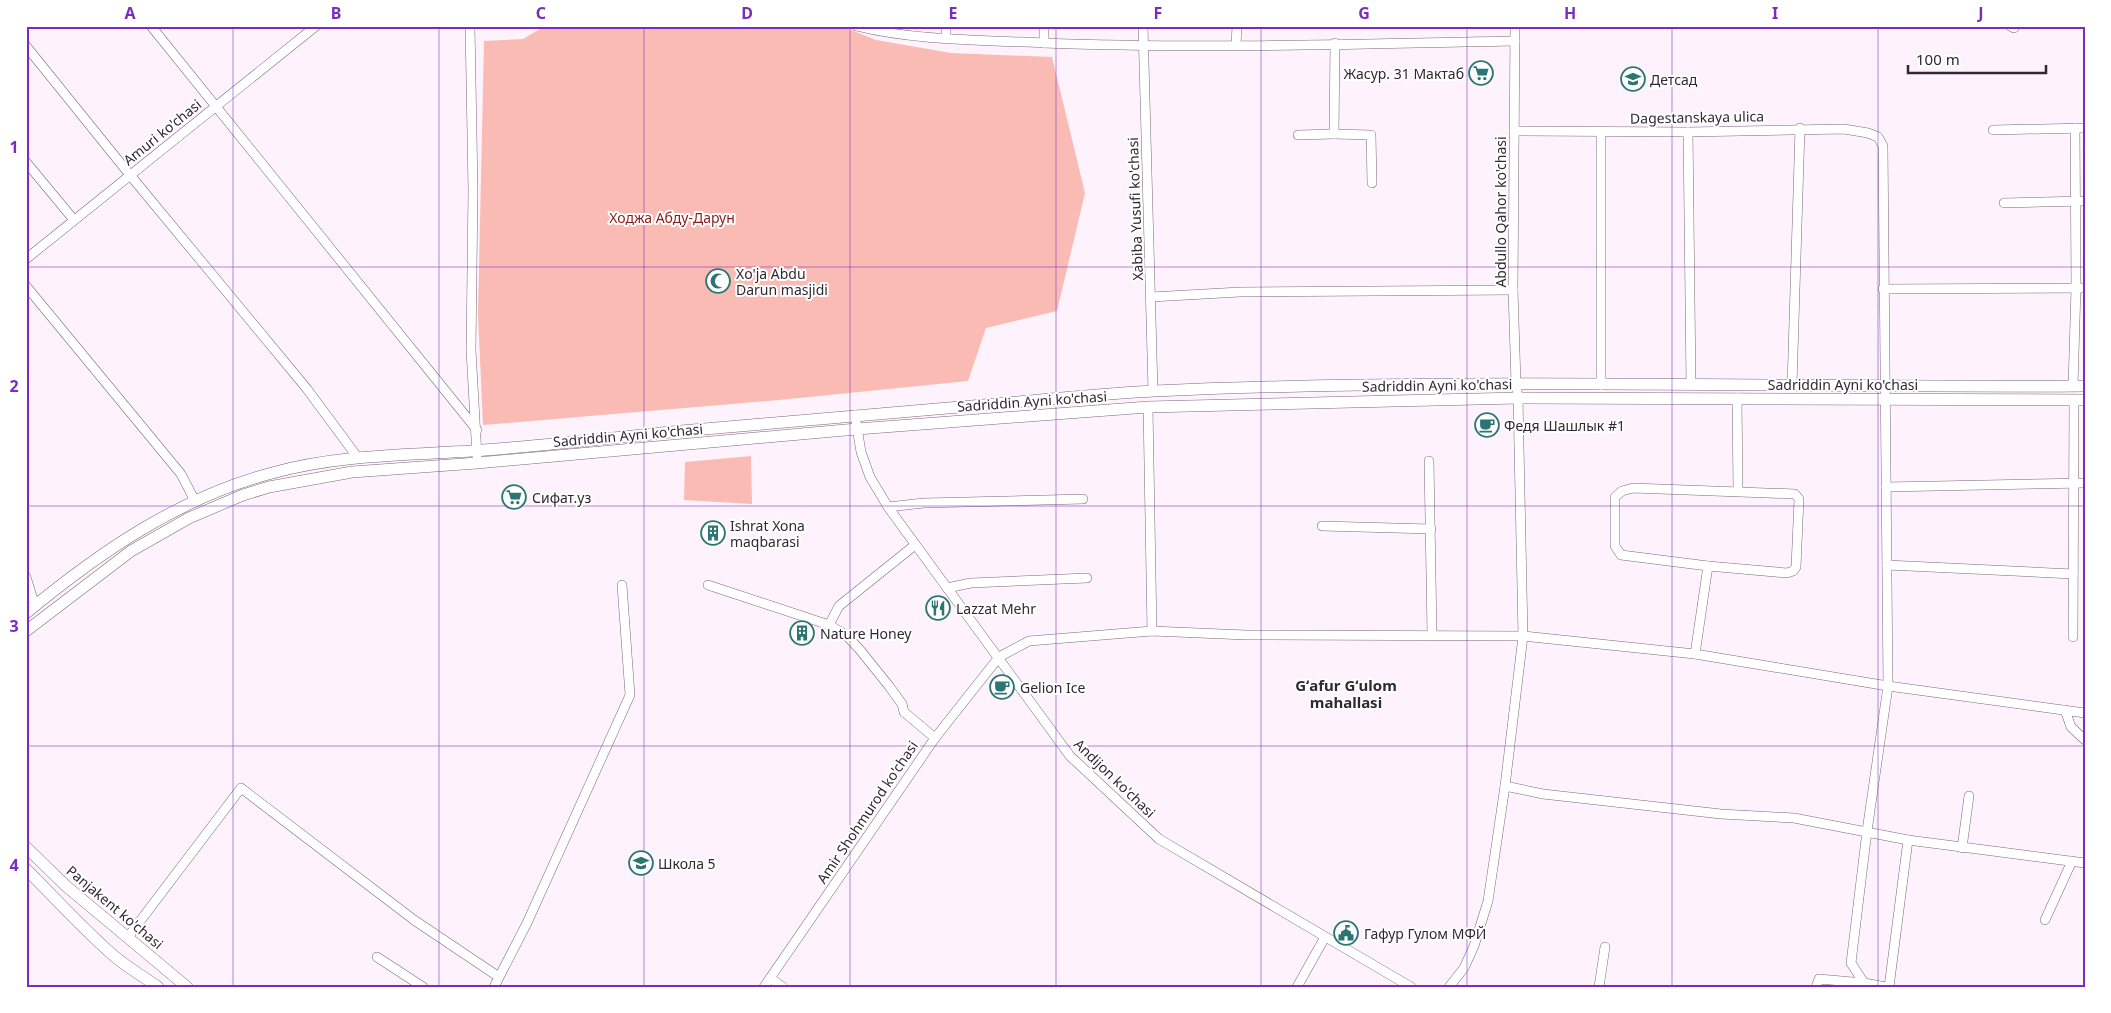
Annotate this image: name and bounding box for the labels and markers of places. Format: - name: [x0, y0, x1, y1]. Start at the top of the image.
- supermarket icon: Жасур. 31 Мактаб: [1468, 60, 1494, 86]
- place label: Жасур. 31 Мактаб: [1344, 64, 1464, 83]
- school or university icon: Детсад: [1620, 66, 1646, 92]
- place label: Детсад: [1650, 70, 1698, 89]
- place label: Xo'ja Abdu Darun masjidi: [736, 264, 828, 299]
- mosque icon: Xo'ja Abdu Darun masjidi: [705, 268, 731, 294]
- cafe icon: Федя Шашлык #1: [1474, 412, 1500, 438]
- place label: Федя Шашлык #1: [1504, 416, 1625, 435]
- supermarket icon: Сифат.уз: [501, 484, 527, 510]
- place label: Сифат.уз: [532, 488, 591, 507]
- place label: Ishrat Хоnа mаqbаrasi: [730, 516, 805, 551]
- building icon: Ishrat Хоnа mаqbаrasi: [700, 520, 726, 546]
- restaurant icon: Lazzat Mehr: [925, 595, 951, 621]
- place label: Lazzat Mehr: [956, 599, 1036, 618]
- building icon: Nature Honey: [789, 620, 815, 646]
- place label: Nature Honey: [820, 624, 912, 643]
- cafe icon: Gelion Ice: [989, 674, 1015, 700]
- place label: Gelion Ice: [1020, 678, 1086, 697]
- school or university icon: Школа 5: [628, 850, 654, 876]
- place label: Школа 5: [658, 854, 716, 873]
- public building icon: Гафур Гулом МФЙ: [1333, 920, 1359, 946]
- place label: Гафур Гулом МФЙ: [1364, 924, 1486, 943]

